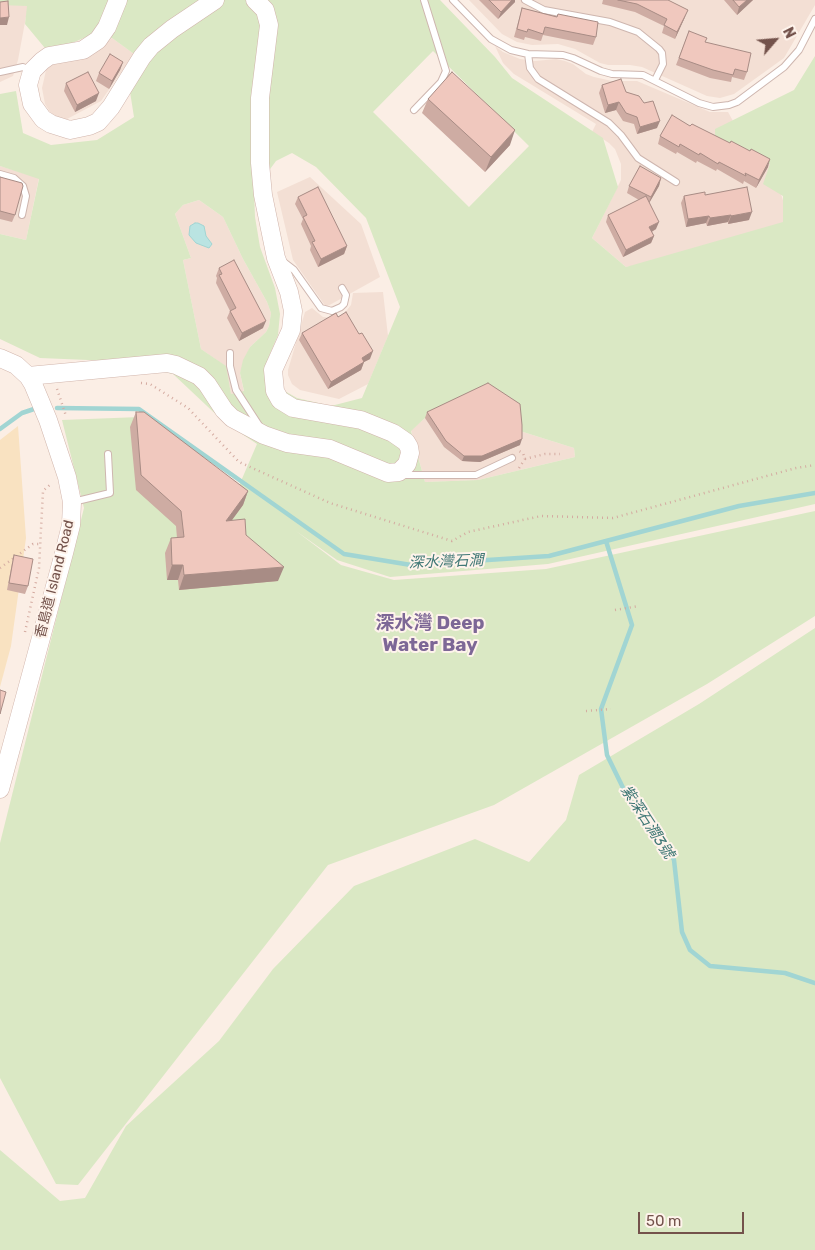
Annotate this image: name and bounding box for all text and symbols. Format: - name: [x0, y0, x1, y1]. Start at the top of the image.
- north arrow: [750, 15, 800, 65]
- text: N: [779, 25, 799, 41]
- street label: 香島道 Island Road: [32, 518, 78, 640]
- water label: 深水灣石澗: [408, 552, 484, 572]
- district label: 深水灣 Deep Water Bay: [375, 613, 485, 657]
- water label: 紫深石澗3號: [617, 782, 677, 862]
- scale bar: [640, 1202, 746, 1234]
- text: 50 m: [646, 1212, 681, 1230]

